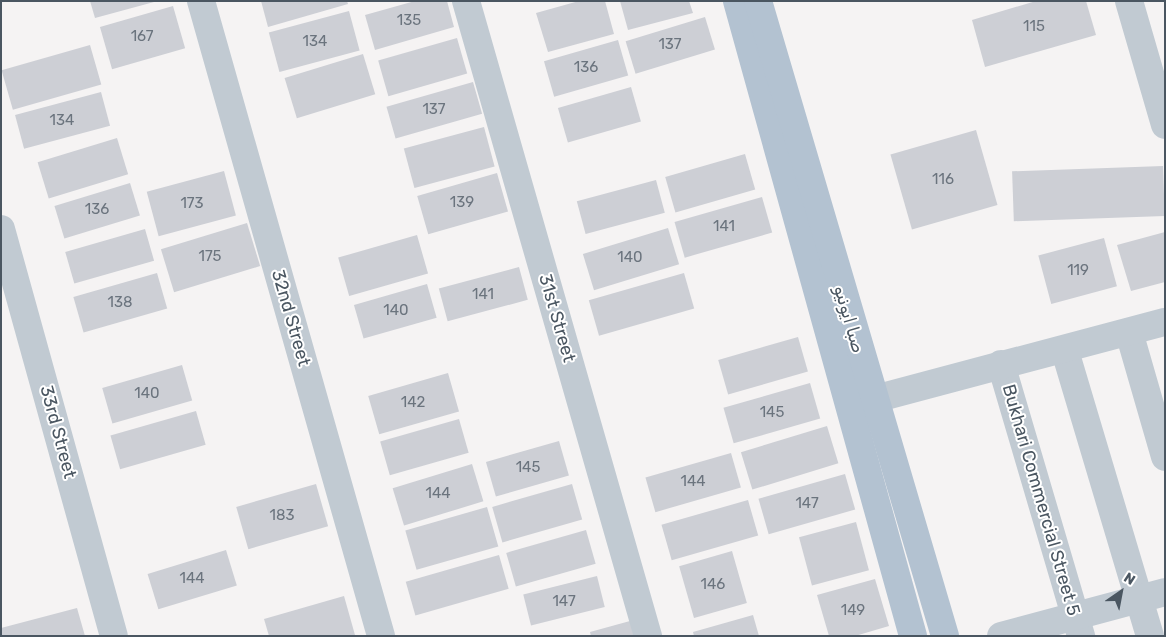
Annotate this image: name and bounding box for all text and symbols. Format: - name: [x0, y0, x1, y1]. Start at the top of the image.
- house number: 135: [397, 12, 421, 30]
- house number: 115: [1023, 18, 1045, 36]
- house number: 167: [131, 28, 153, 46]
- house number: 134: [303, 33, 327, 51]
- house number: 137: [658, 36, 682, 54]
- house number: 136: [574, 59, 598, 77]
- house number: 137: [422, 101, 446, 119]
- house number: 134: [50, 112, 74, 130]
- house number: 116: [932, 171, 954, 189]
- house number: 139: [450, 194, 474, 212]
- house number: 173: [180, 195, 204, 213]
- house number: 136: [85, 201, 109, 219]
- house number: 141: [713, 218, 735, 236]
- house number: 175: [198, 248, 222, 266]
- house number: 140: [617, 249, 643, 267]
- house number: 119: [1067, 262, 1089, 280]
- street label: 32nd Street: [267, 267, 315, 369]
- street label: 31st Street: [534, 271, 580, 365]
- street label: صبا ایونیو: [829, 283, 869, 355]
- house number: 141: [472, 286, 494, 304]
- house number: 138: [108, 294, 132, 312]
- house number: 140: [383, 302, 409, 320]
- street label: Bukhari Commercial Street 5: [998, 382, 1084, 618]
- street label: 33rd Street: [35, 383, 81, 481]
- house number: 140: [134, 385, 160, 403]
- house number: 142: [401, 394, 425, 412]
- house number: 145: [760, 404, 784, 422]
- house number: 145: [516, 459, 540, 477]
- house number: 144: [680, 473, 706, 491]
- house number: 144: [425, 485, 451, 503]
- house number: 147: [795, 495, 819, 513]
- house number: 183: [270, 507, 294, 525]
- north arrow: [1096, 567, 1146, 617]
- text: N: [1121, 569, 1138, 589]
- house number: 144: [179, 570, 205, 588]
- house number: 146: [701, 576, 725, 594]
- house number: 147: [552, 593, 576, 611]
- house number: 149: [841, 602, 865, 620]

